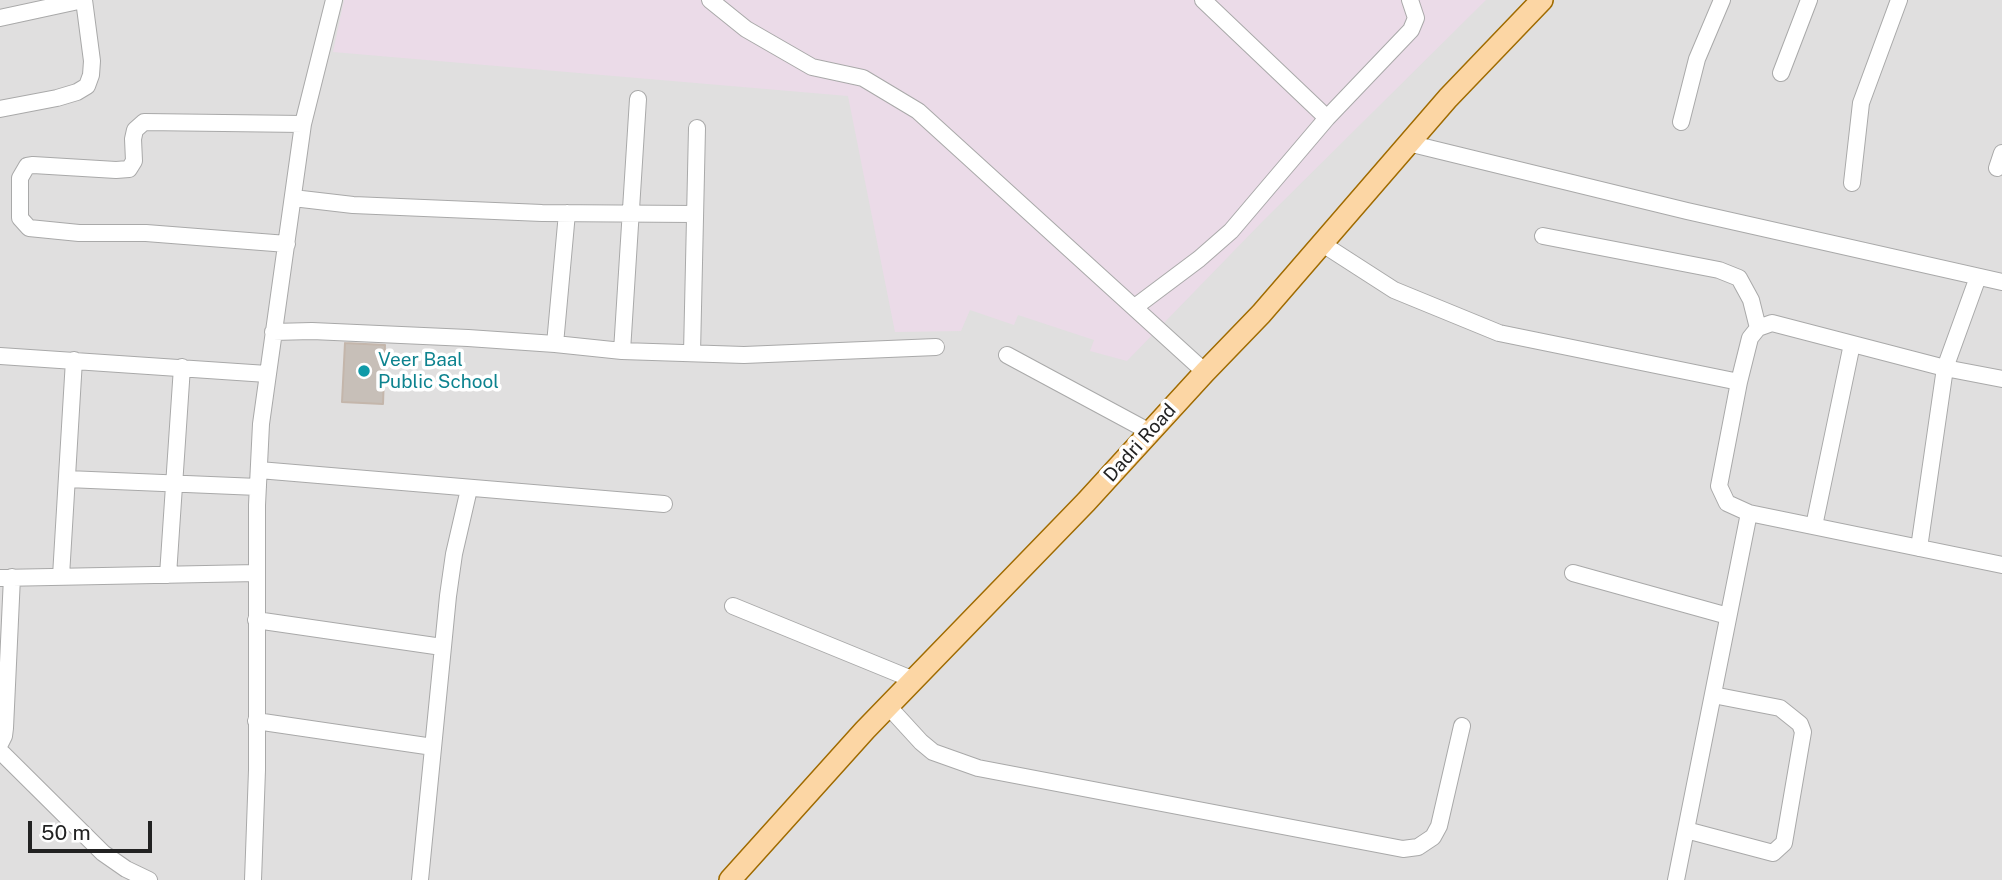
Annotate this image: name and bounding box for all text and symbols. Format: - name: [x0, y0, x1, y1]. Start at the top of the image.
- place label: Veer Baal Public School: [378, 349, 499, 393]
- marker: Veer Baal Public School: [356, 363, 372, 379]
- street label: Dadri Road: [1099, 399, 1181, 487]
- scale bar: [32, 806, 156, 850]
- text: 50 m: [41, 820, 91, 845]

